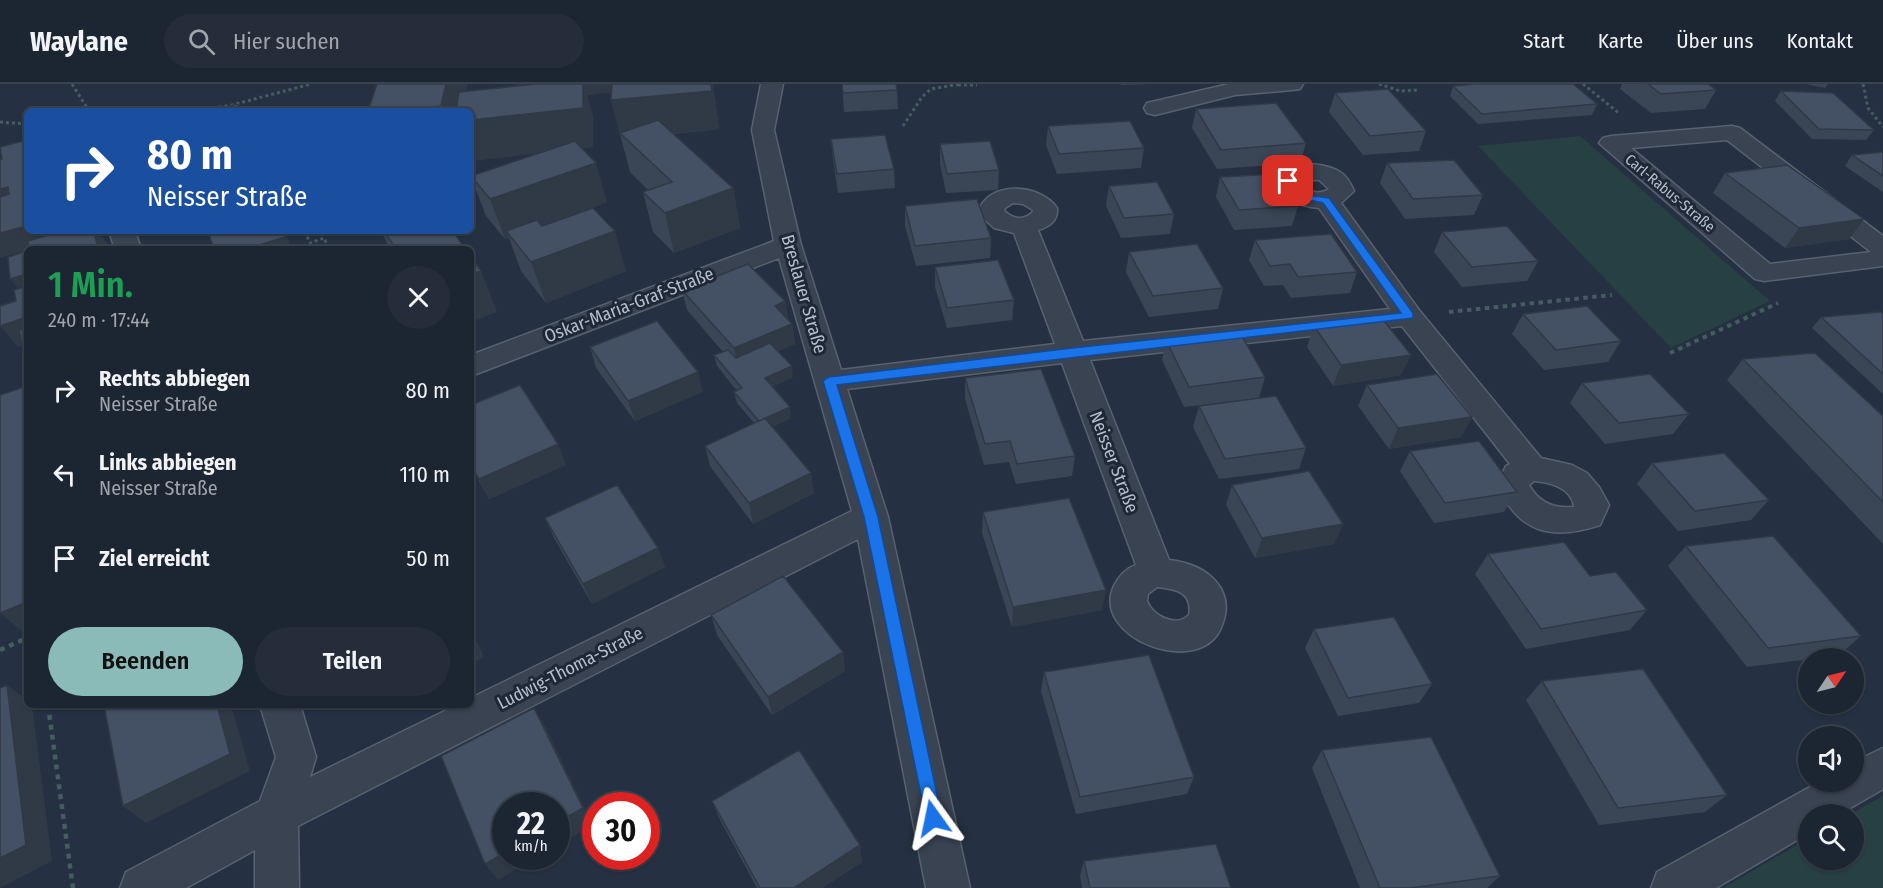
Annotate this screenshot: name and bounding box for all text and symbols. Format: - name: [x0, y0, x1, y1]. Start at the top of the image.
- search box: [164, 14, 584, 68]
- text: Waylane: [30, 25, 128, 58]
- icon: search: [185, 25, 218, 58]
- text: Hier suchen: [233, 28, 340, 55]
- text: Start: [1523, 28, 1565, 54]
- text: Karte: [1598, 28, 1643, 54]
- text: Über uns: [1676, 28, 1753, 54]
- text: Kontakt: [1786, 28, 1853, 54]
- text: 80 m: [147, 130, 233, 180]
- icon: right: [48, 132, 126, 210]
- street label: Carl-Rabus-Straße: [1621, 150, 1719, 236]
- pin: [1262, 155, 1313, 206]
- icon: arrive: [1271, 164, 1304, 197]
- text: Neisser Straße: [147, 181, 307, 213]
- street label: Breslauer Straße: [777, 232, 831, 356]
- street label: Oskar-Maria-Graf-Straße: [541, 262, 717, 347]
- text: 1 Min.: [48, 263, 133, 307]
- button: close: [387, 266, 450, 329]
- text: 240 m · 17:44: [48, 308, 150, 332]
- text: Rechts abbiegen: [99, 365, 250, 392]
- icon: right: [48, 374, 81, 407]
- text: 80 m: [405, 377, 450, 404]
- text: Neisser Straße: [99, 392, 218, 416]
- street label: Neisser Straße: [1085, 408, 1143, 516]
- text: Links abbiegen: [99, 449, 237, 476]
- icon: left: [48, 458, 81, 491]
- text: 110 m: [400, 461, 450, 488]
- text: Neisser Straße: [99, 476, 218, 500]
- icon: arrive: [48, 542, 81, 575]
- text: Ziel erreicht: [99, 545, 210, 572]
- text: 50 m: [406, 545, 450, 572]
- street label: Ludwig-Thoma-Straße: [493, 622, 647, 714]
- button: Beenden: [48, 627, 243, 696]
- button: Teilen: [255, 627, 450, 696]
- north arrow: [1798, 648, 1864, 714]
- map controls: [1798, 648, 1864, 870]
- button: sound: [1798, 726, 1864, 792]
- position arrow: [901, 786, 965, 850]
- speed limit sign: 30: [582, 792, 660, 870]
- button: search: [1798, 804, 1864, 870]
- text: 22: [517, 806, 545, 842]
- text: km/h: [514, 837, 548, 855]

